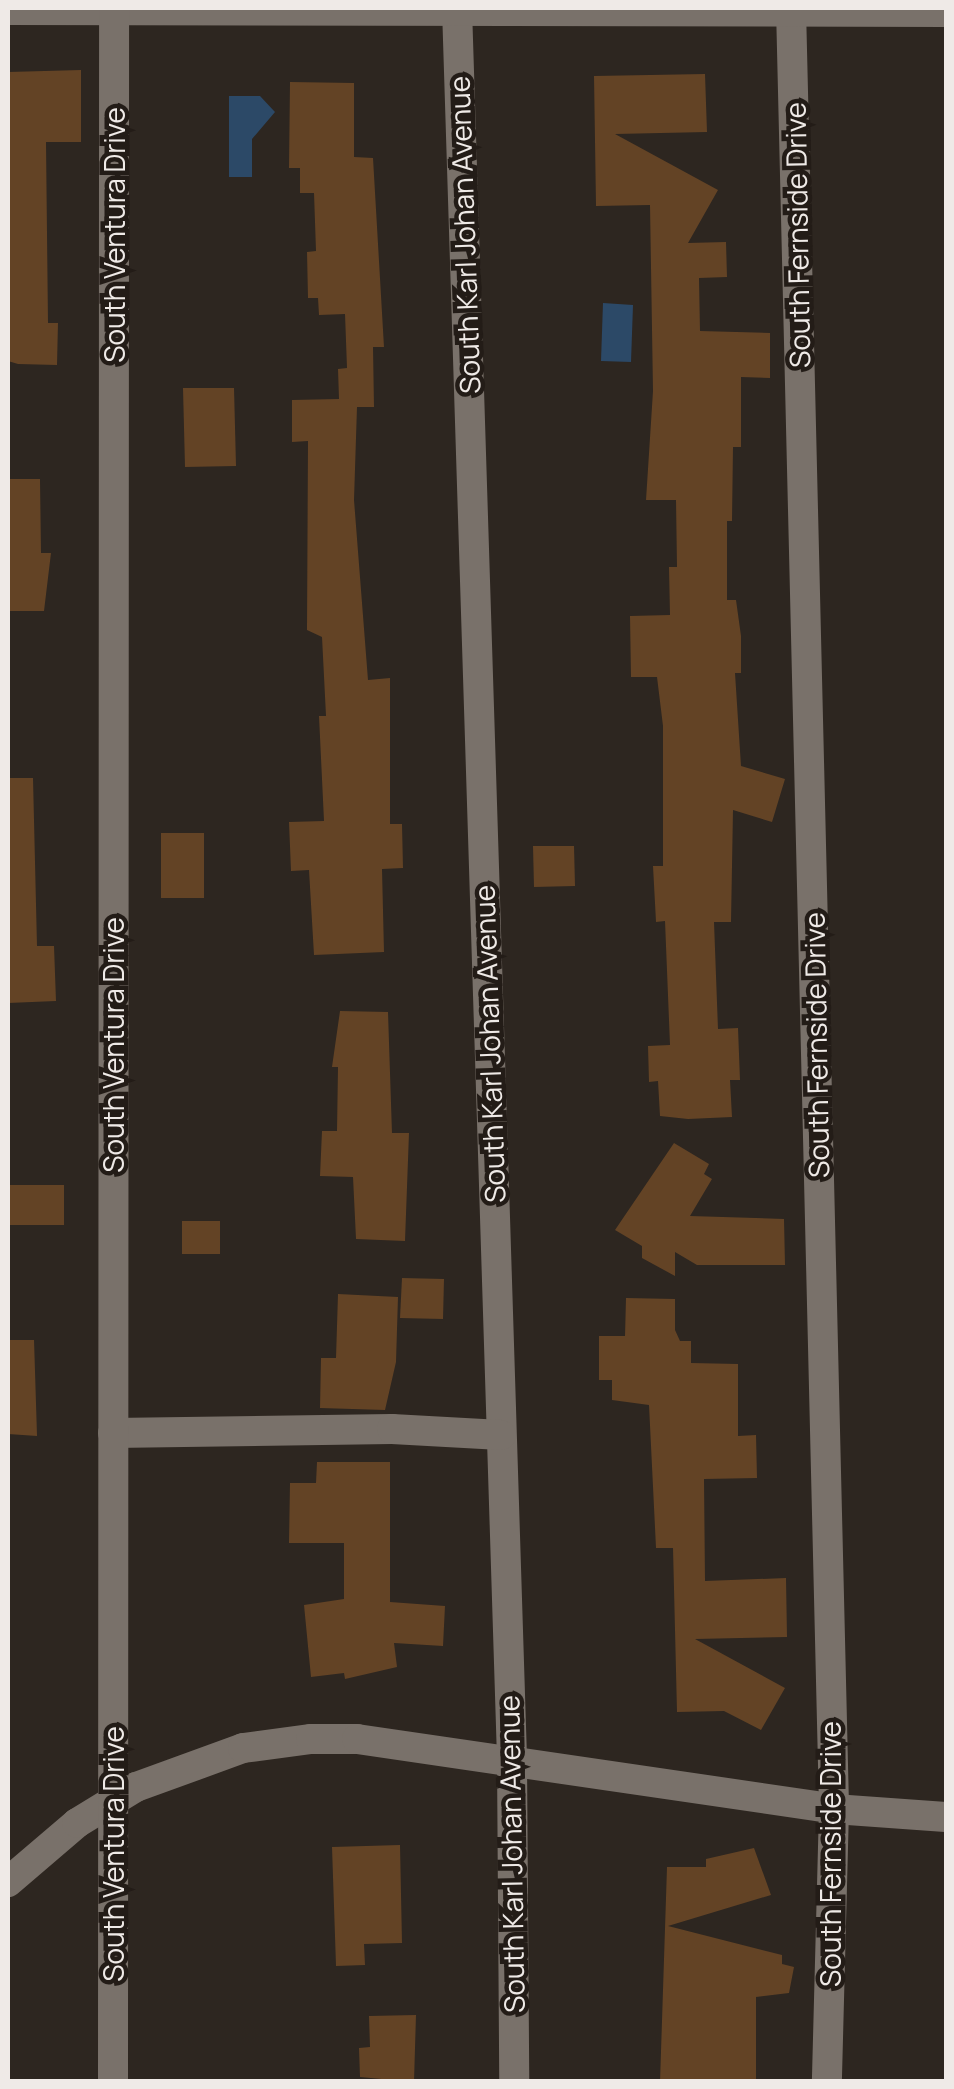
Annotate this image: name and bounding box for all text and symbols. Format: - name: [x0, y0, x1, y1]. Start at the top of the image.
- street label: South Karl Johan Avenue: [442, 75, 486, 395]
- street label: South Fernside Drive: [778, 102, 816, 368]
- street label: South Ventura Drive: [97, 107, 131, 363]
- street label: South Karl Johan Avenue: [467, 884, 511, 1204]
- street label: South Fernside Drive: [797, 912, 835, 1178]
- street label: South Ventura Drive: [96, 917, 130, 1173]
- street label: South Karl Johan Avenue: [491, 1695, 531, 2013]
- street label: South Fernside Drive: [813, 1721, 847, 1987]
- street label: South Ventura Drive: [96, 1726, 130, 1982]

